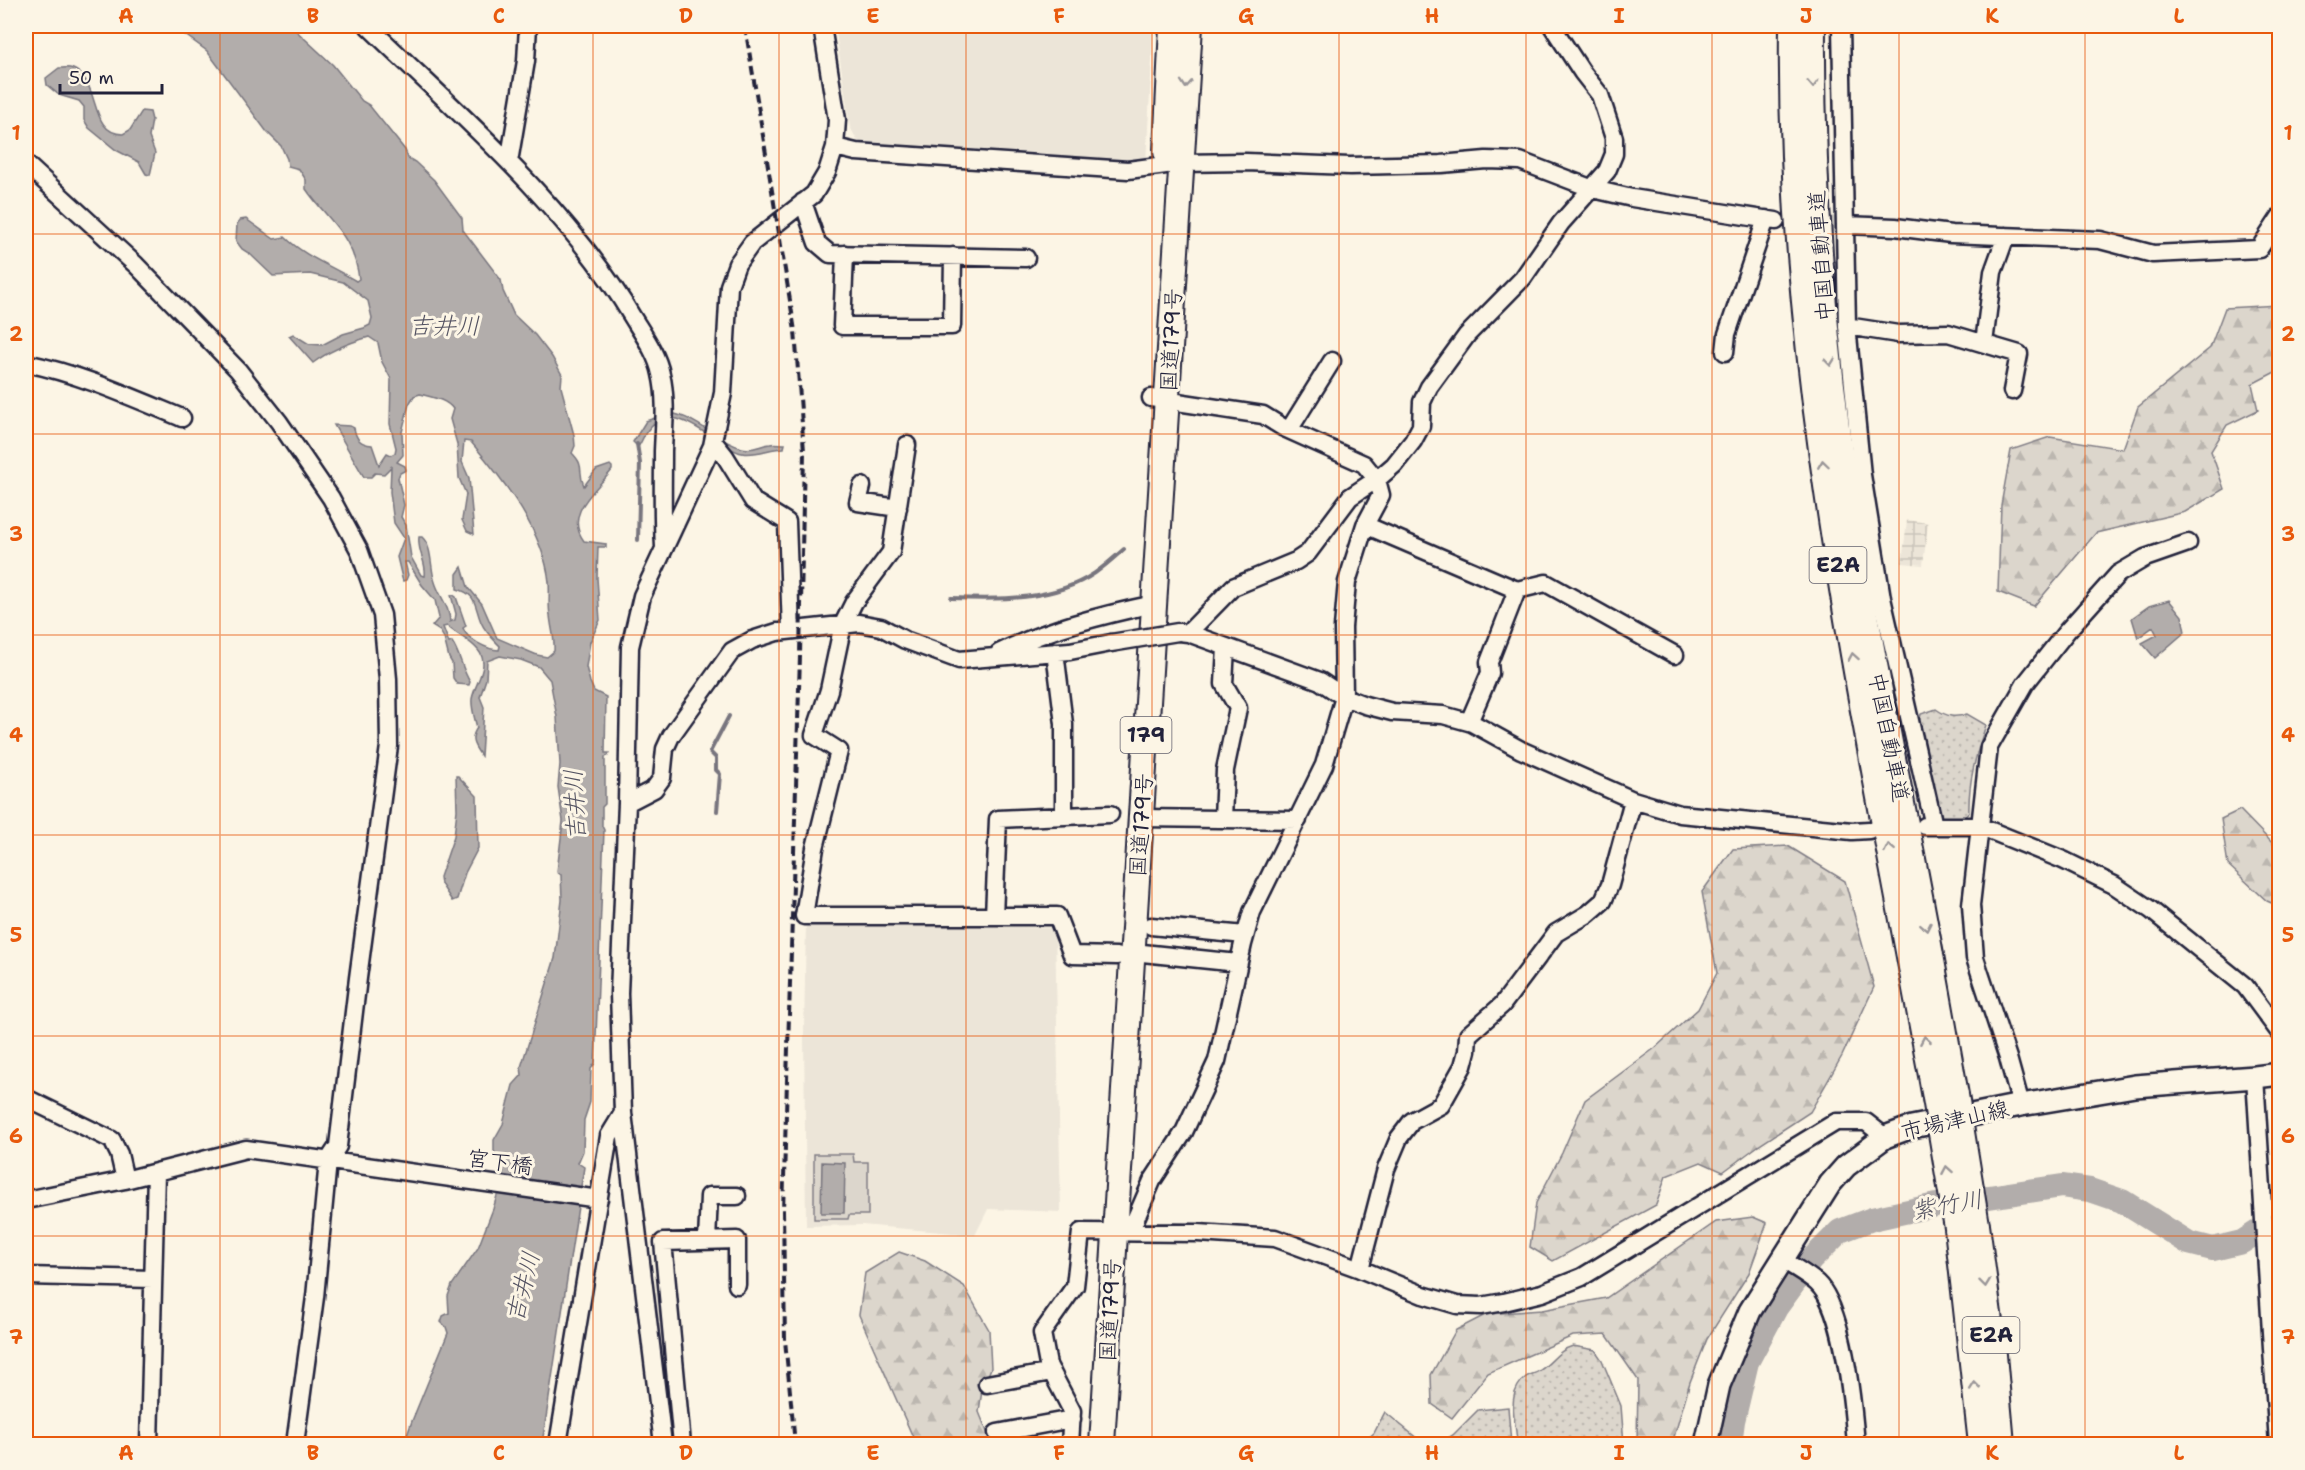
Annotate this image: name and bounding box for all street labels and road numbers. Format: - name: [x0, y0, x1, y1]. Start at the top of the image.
- street label: 中国自動車道: [1802, 189, 1840, 323]
- street label: 国道179号: [1154, 287, 1188, 393]
- road number: E2A: [1810, 547, 1866, 583]
- street label: 中国自動車道: [1862, 669, 1916, 805]
- road number: 179: [1120, 717, 1172, 753]
- street label: 国道179号: [1123, 772, 1159, 878]
- street label: 市場津山線: [1898, 1093, 2012, 1147]
- street label: 宮下橋: [465, 1143, 535, 1181]
- street label: 国道179号: [1093, 1257, 1127, 1363]
- road number: E2A: [1962, 1317, 2020, 1353]

